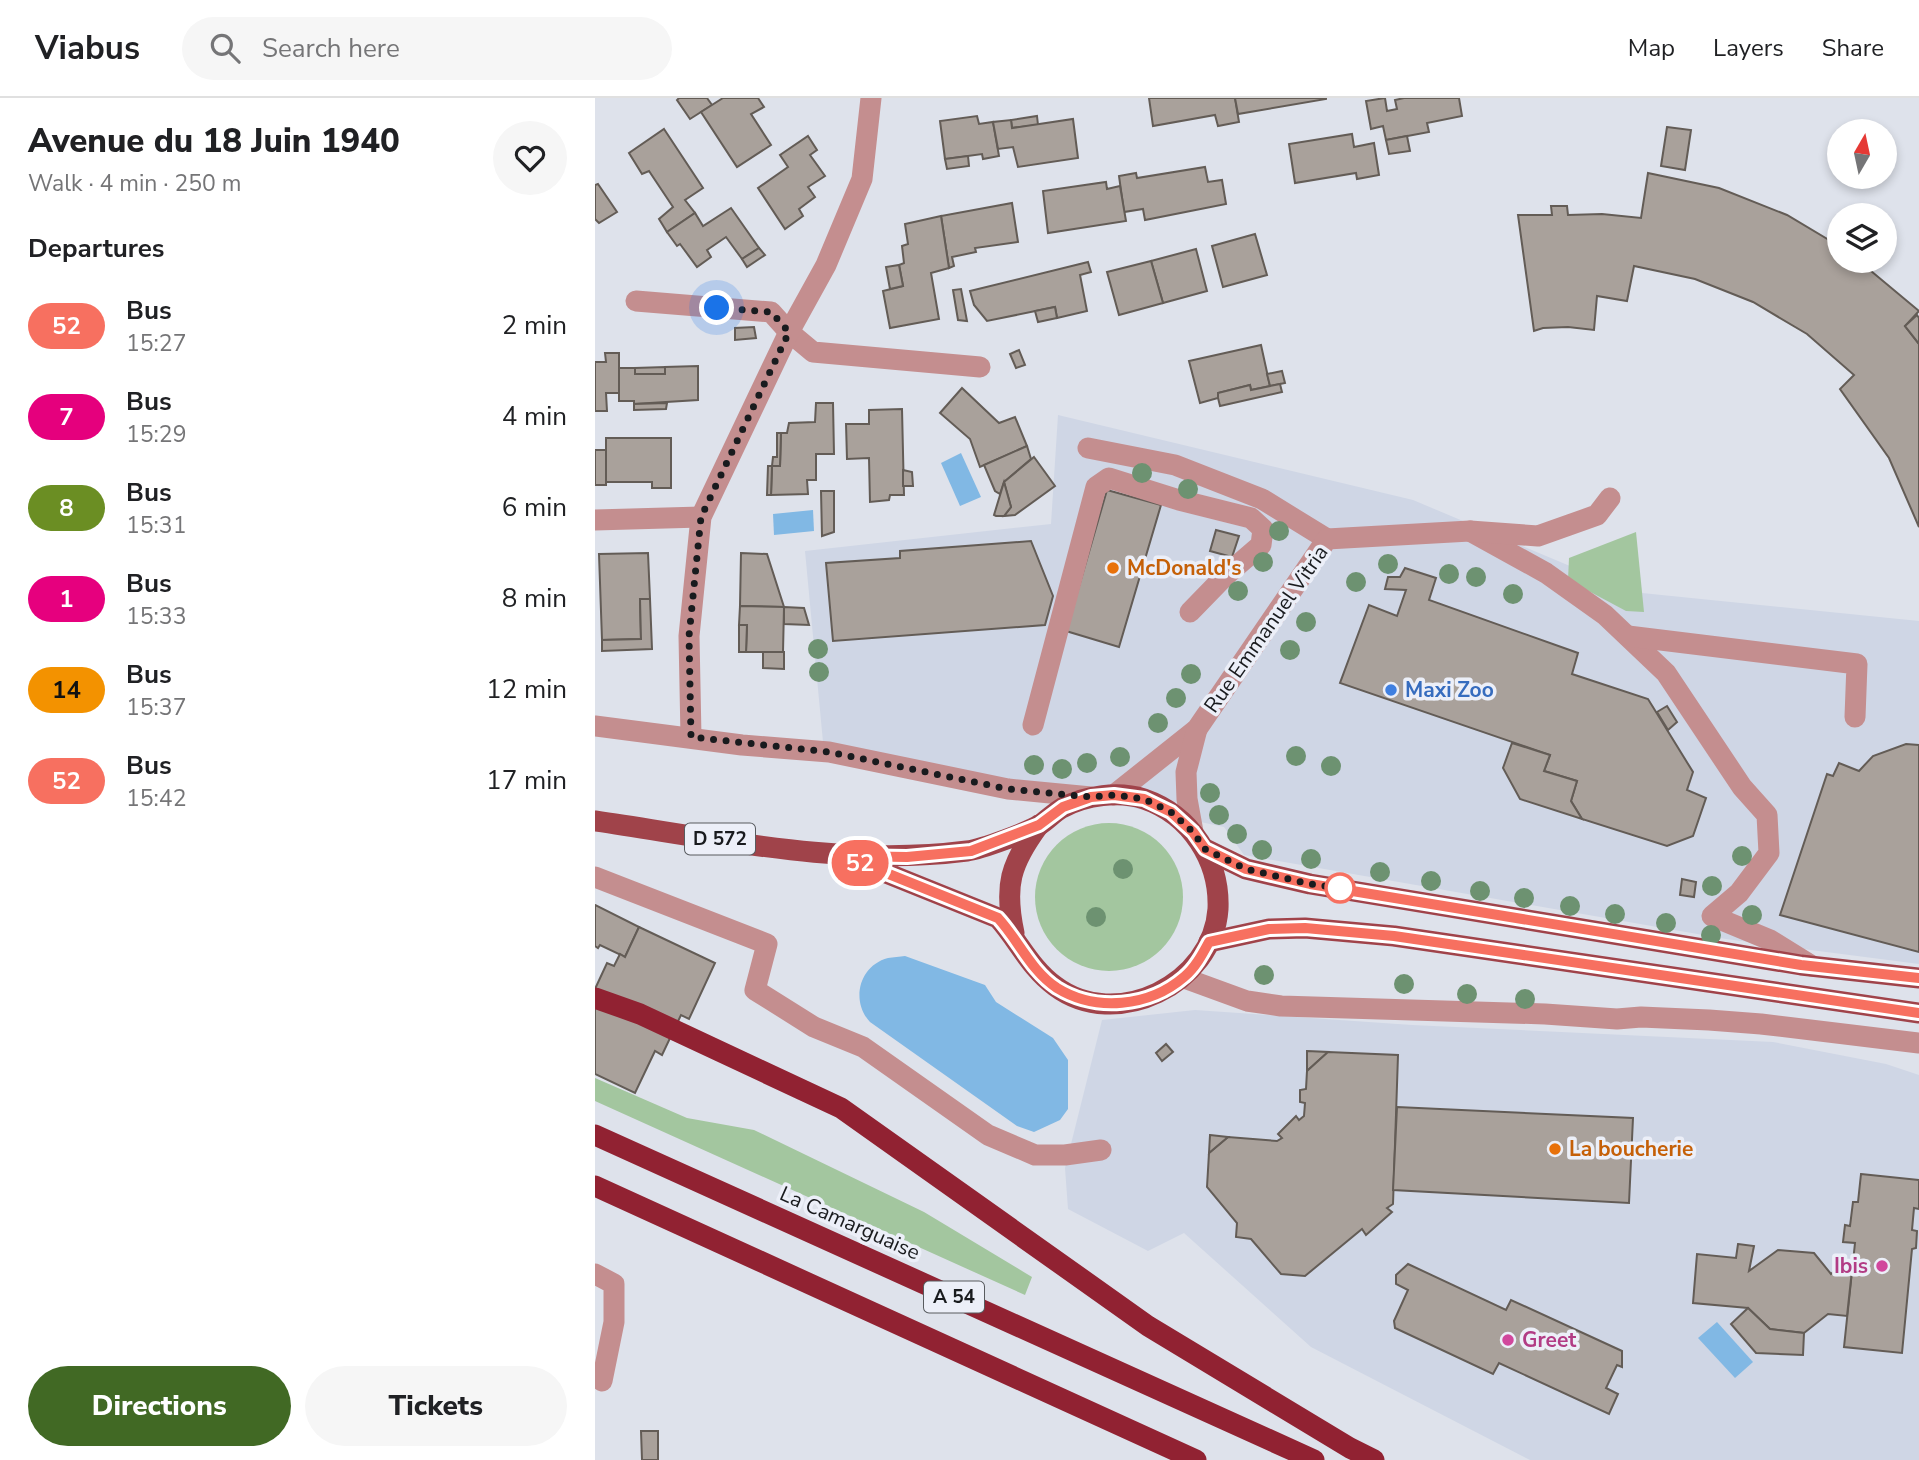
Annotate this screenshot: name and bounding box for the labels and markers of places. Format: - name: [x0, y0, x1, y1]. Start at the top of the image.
- place label: McDonald's: [1127, 554, 1242, 582]
- marker: McDonald's: [1105, 560, 1121, 576]
- place label: Maxi Zoo: [1405, 676, 1494, 704]
- marker: Maxi Zoo: [1383, 682, 1399, 698]
- unlabelled marker: [1325, 873, 1355, 903]
- place label: La boucherie: [1569, 1135, 1693, 1163]
- marker: La boucherie: [1547, 1141, 1563, 1157]
- place label: Ibis: [1834, 1252, 1868, 1280]
- marker: Ibis: [1874, 1258, 1890, 1274]
- place label: Greet: [1522, 1326, 1577, 1354]
- marker: Greet: [1500, 1332, 1516, 1348]

